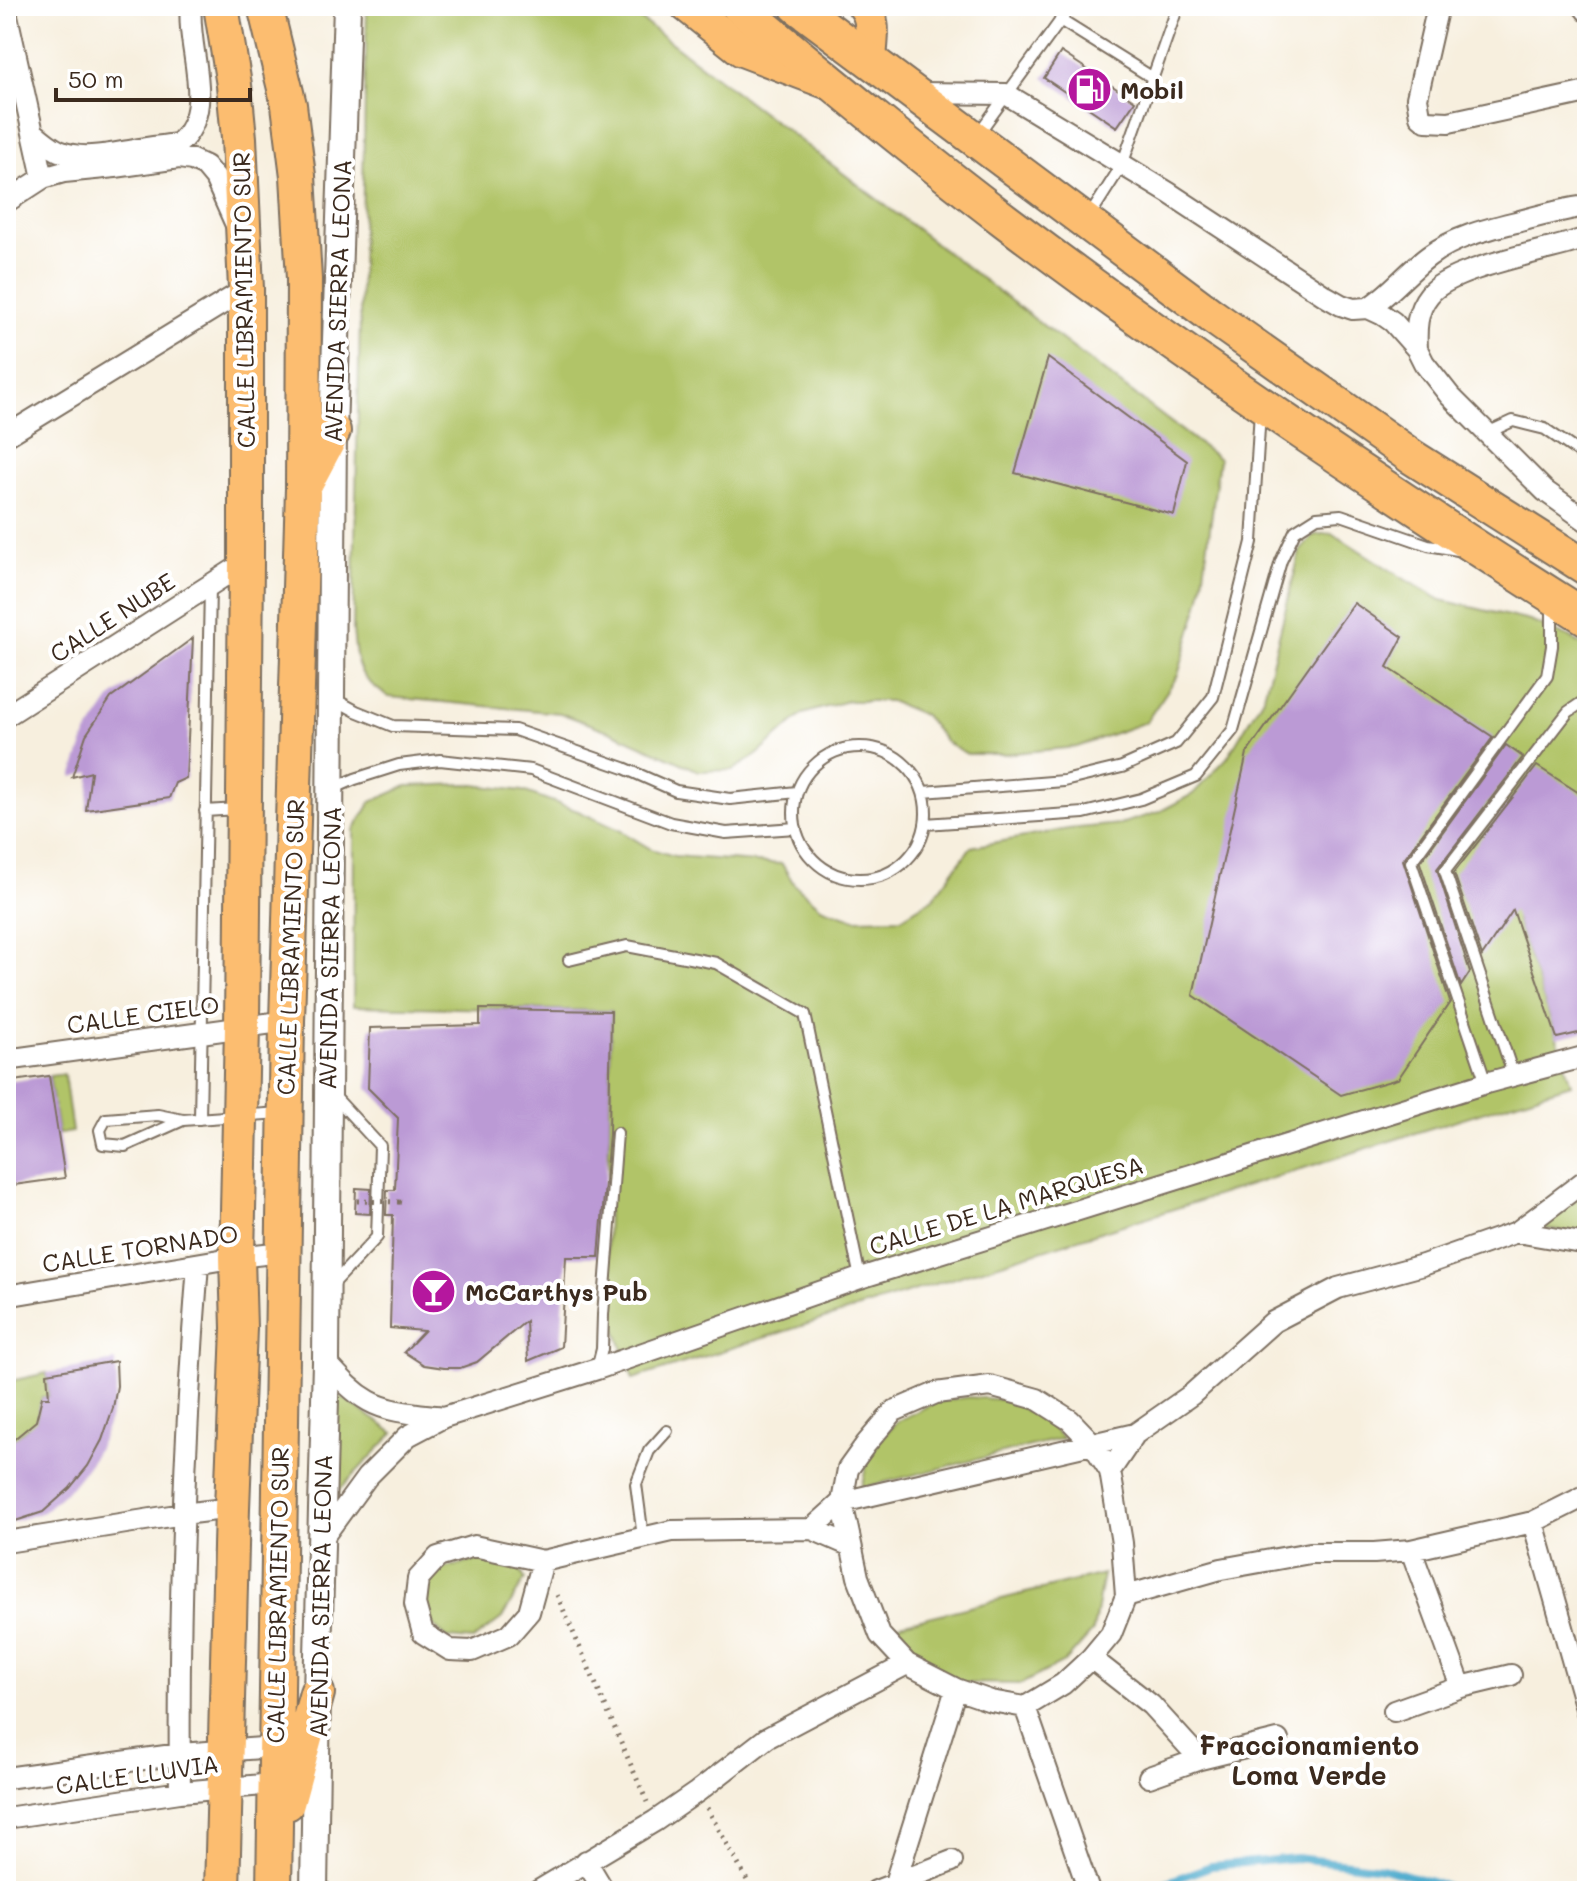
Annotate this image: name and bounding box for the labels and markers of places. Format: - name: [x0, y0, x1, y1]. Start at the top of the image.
- fuel station icon: Mobil: [1065, 65, 1113, 113]
- place label: Mobil: [1120, 74, 1184, 105]
- bar icon: McCarthys Pub: [410, 1267, 458, 1315]
- place label: McCarthys Pub: [465, 1276, 648, 1307]

